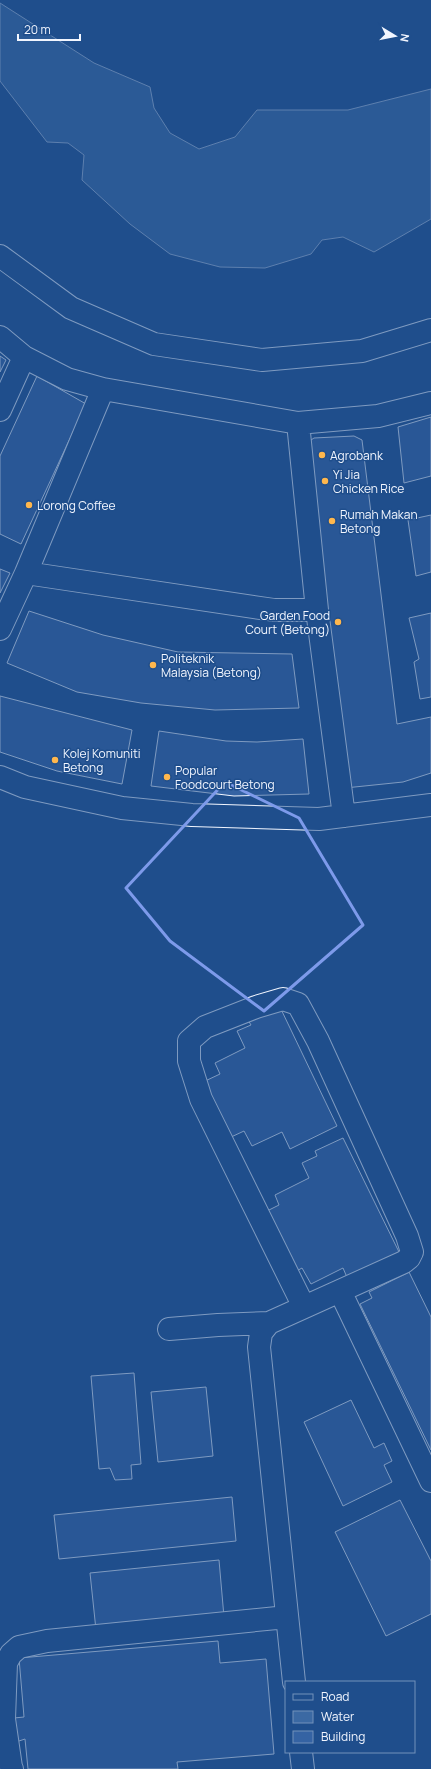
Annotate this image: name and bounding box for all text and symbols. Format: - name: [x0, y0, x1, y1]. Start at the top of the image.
- scale bar: [18, 16, 80, 42]
- north arrow: [375, 16, 415, 56]
- text: 20 m: [24, 21, 51, 38]
- text: N: [397, 33, 413, 43]
- place label: Agrobank: [330, 447, 384, 464]
- marker: Agrobank: [317, 450, 327, 460]
- place label: Yi Jia Chicken Rice: [333, 466, 404, 497]
- marker: Yi Jia Chicken Rice: [320, 476, 330, 486]
- place label: Lorong Coffee: [37, 497, 116, 514]
- marker: Lorong Coffee: [24, 500, 34, 510]
- place label: Rumah Makan Betong: [340, 506, 418, 537]
- marker: Rumah Makan Betong: [327, 516, 337, 526]
- place label: Garden Food Court (Betong): [245, 607, 330, 638]
- marker: Garden Food Court (Betong): [333, 617, 343, 627]
- place label: Politeknik Malaysia (Betong): [161, 650, 262, 681]
- marker: Politeknik Malaysia (Betong): [148, 660, 158, 670]
- place label: Kolej Komuniti Betong: [63, 745, 141, 776]
- marker: Kolej Komuniti Betong: [50, 755, 60, 765]
- place label: Popular Foodcourt Betong: [175, 762, 275, 793]
- marker: Popular Foodcourt Betong: [162, 772, 172, 782]
- legend: [285, 1681, 415, 1753]
- text: Road: [321, 1688, 349, 1705]
- text: Water: [321, 1708, 355, 1725]
- text: Building: [321, 1728, 365, 1745]

